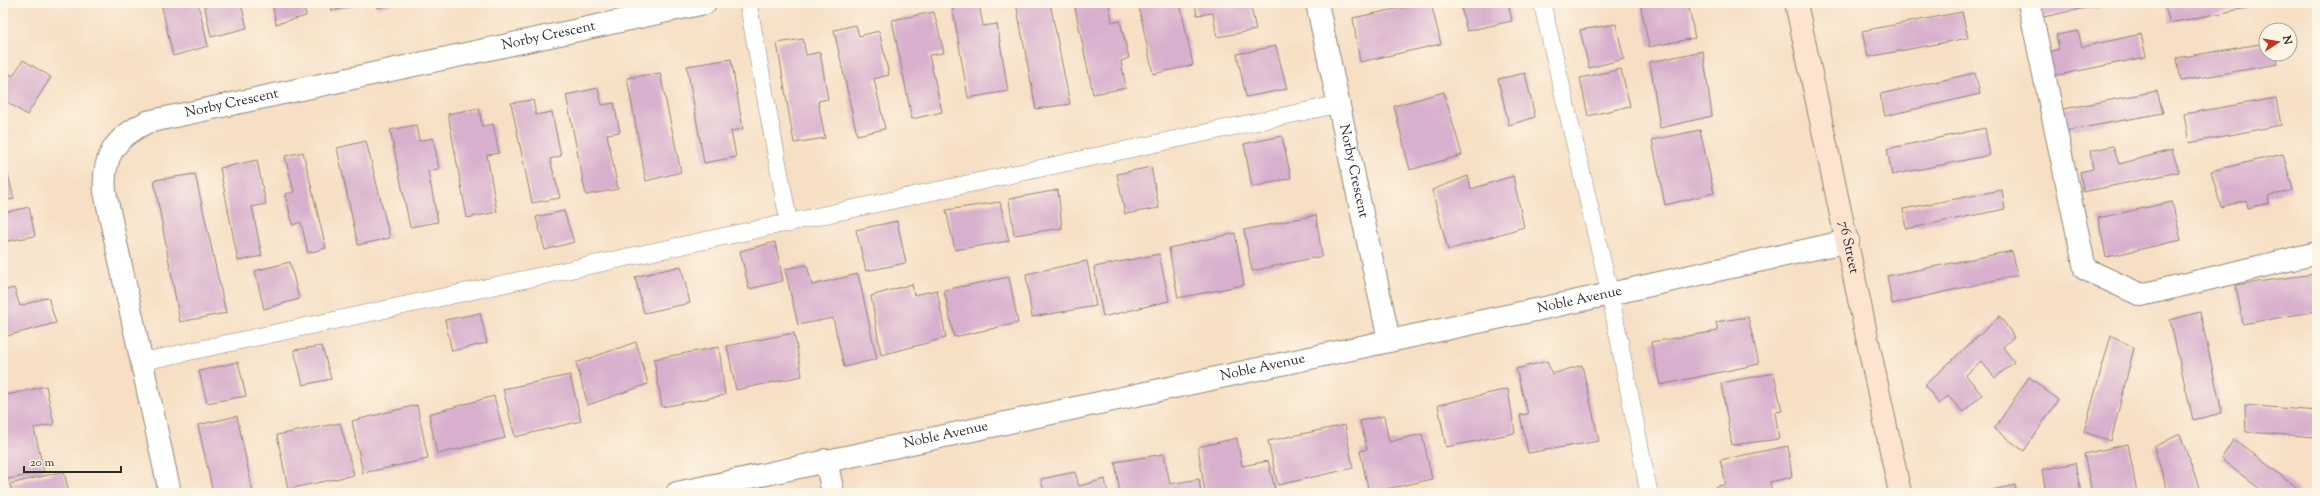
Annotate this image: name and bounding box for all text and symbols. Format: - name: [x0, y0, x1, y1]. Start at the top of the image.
- street label: Norby Crescent: [500, 17, 598, 56]
- north arrow: [2258, 22, 2298, 62]
- text: N: [2278, 33, 2296, 46]
- street label: Norby Crescent: [183, 84, 281, 124]
- street label: Norby Crescent: [1333, 123, 1373, 220]
- street label: 76 Street: [1833, 219, 1863, 276]
- street label: Noble Avenue: [1535, 282, 1624, 319]
- street label: Noble Avenue: [1219, 349, 1307, 387]
- street label: Noble Avenue: [902, 417, 990, 454]
- scale bar: [24, 448, 121, 474]
- text: 20 m: [30, 454, 55, 472]

